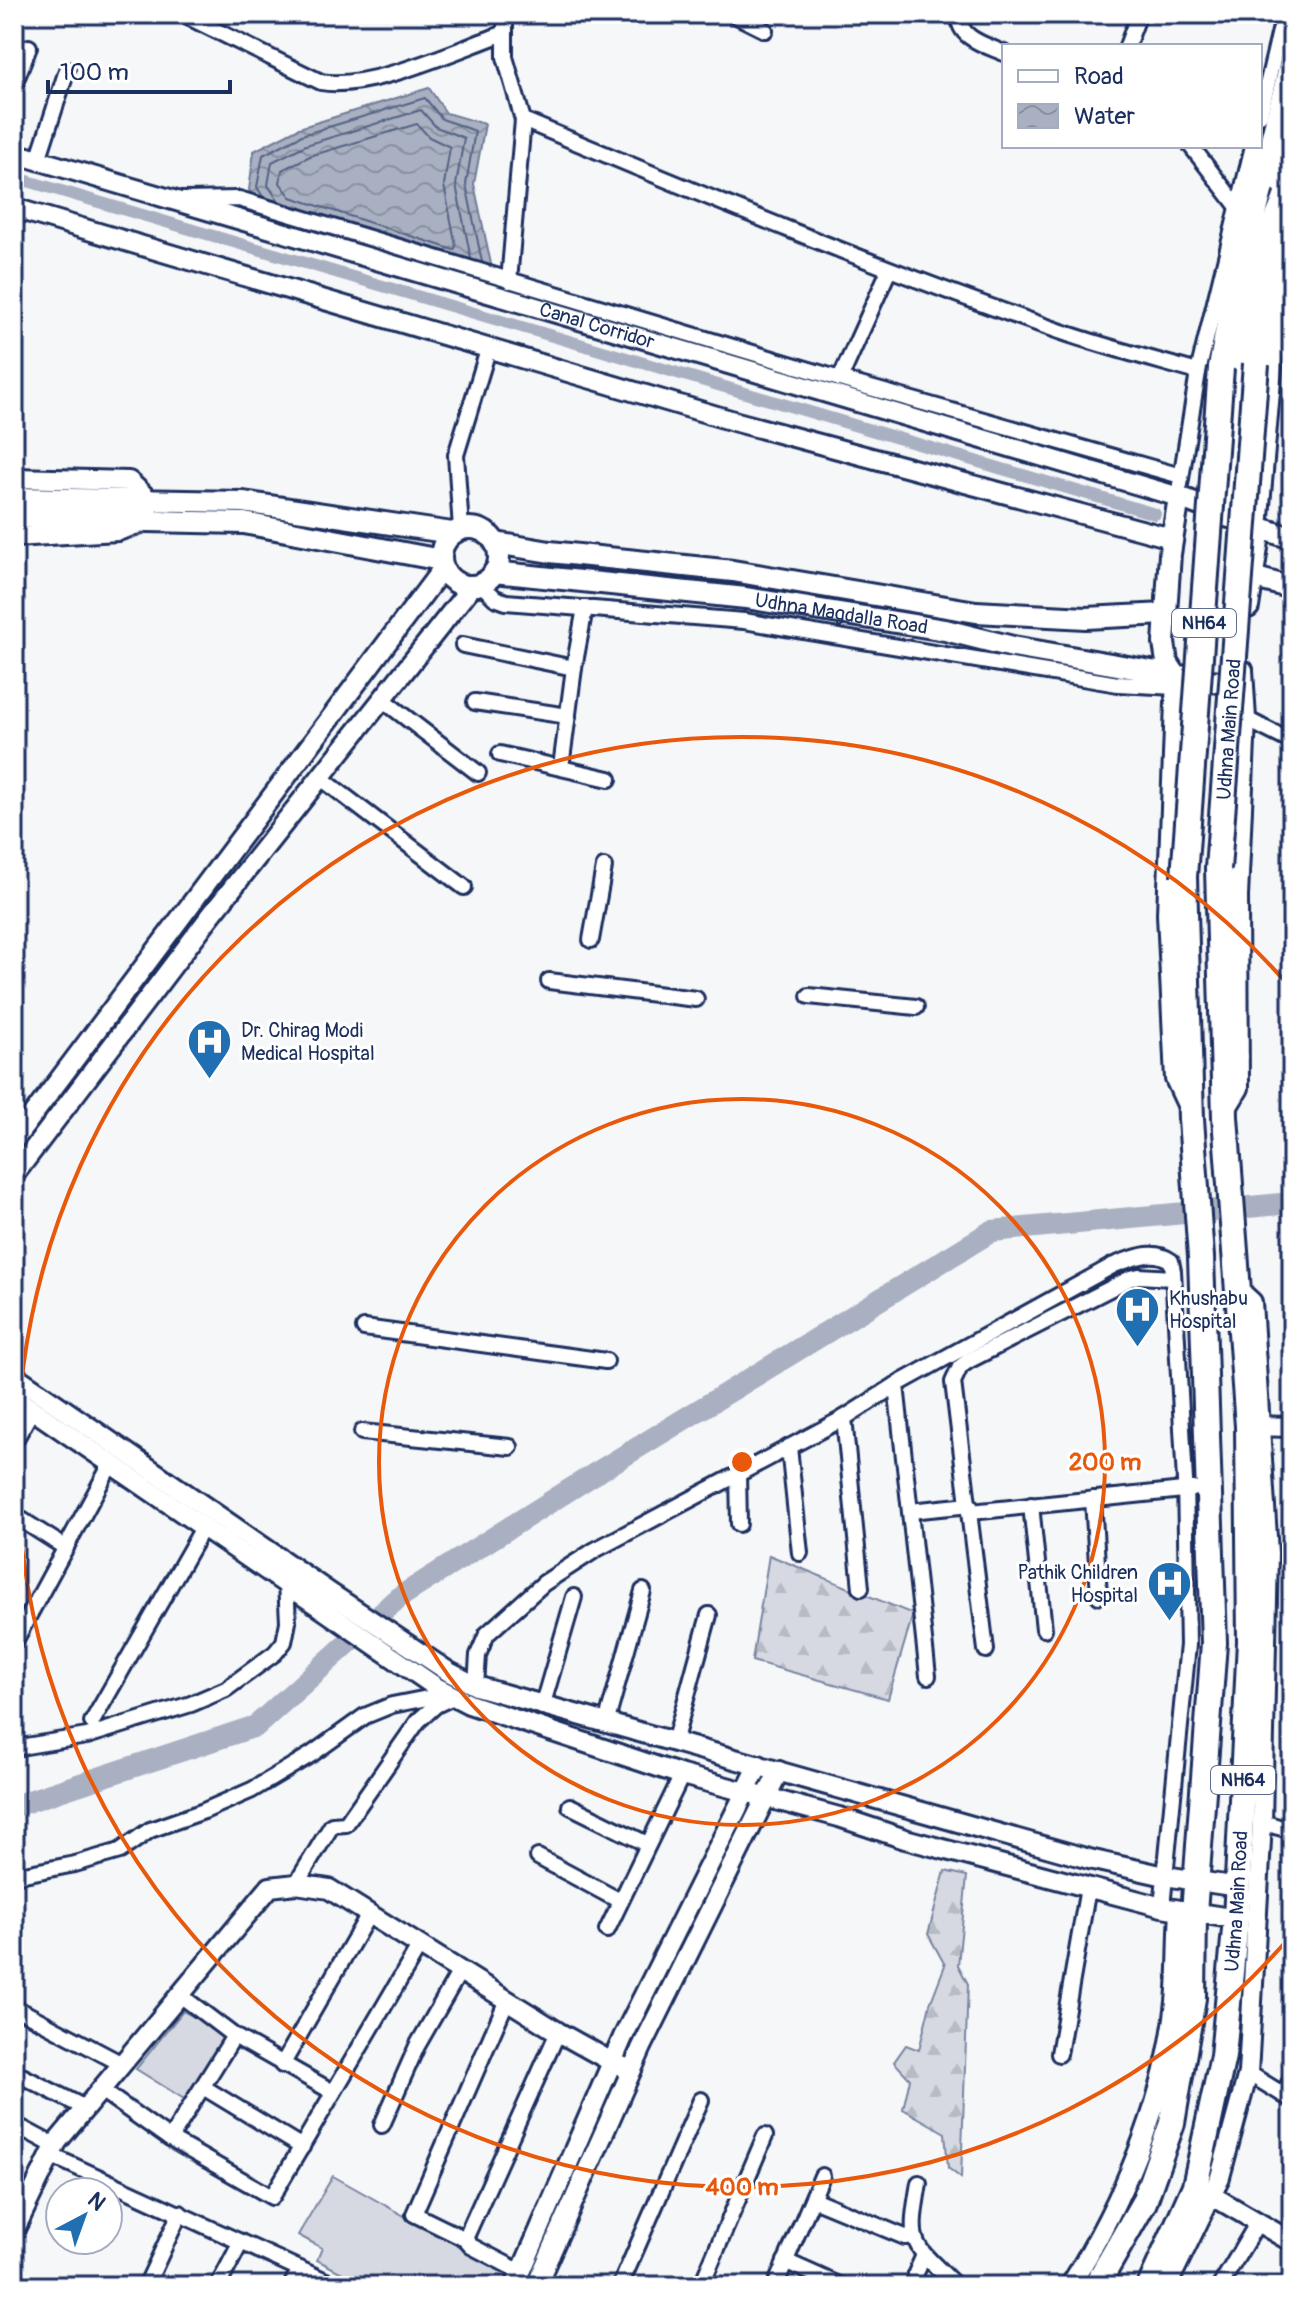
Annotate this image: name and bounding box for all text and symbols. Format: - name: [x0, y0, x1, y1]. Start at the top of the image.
- scale bar: [48, 44, 230, 94]
- legend: [1002, 44, 1262, 148]
- text: 100 m: [60, 58, 129, 87]
- text: Road: [1074, 62, 1124, 91]
- text: Water: [1074, 102, 1135, 131]
- street label: Canal Corridor: [536, 296, 658, 354]
- street label: Udhna Magdalla Road: [753, 587, 930, 640]
- road number: NH64: [1172, 609, 1236, 637]
- street label: Udhna Main Road: [1211, 658, 1246, 801]
- hospital icon: Dr. Chirag Modi Medical Hospital: [186, 1018, 234, 1081]
- place label: Dr. Chirag Modi Medical Hospital: [241, 1018, 375, 1066]
- hospital icon: Khushabu Hospital: [1114, 1286, 1162, 1349]
- place label: Khushabu Hospital: [1169, 1286, 1248, 1334]
- centre of rings: [728, 1448, 756, 1476]
- text: 200 m: [1069, 1448, 1141, 1477]
- hospital icon: Pathik Children Hospital: [1145, 1559, 1193, 1622]
- place label: Pathik Children Hospital: [1018, 1560, 1138, 1608]
- road number: NH64: [1211, 1766, 1275, 1794]
- street label: Udhna Main Road: [1219, 1830, 1253, 1973]
- text: 400 m: [705, 2173, 779, 2202]
- north arrow: [44, 2176, 124, 2256]
- text: N: [82, 2186, 111, 2217]

